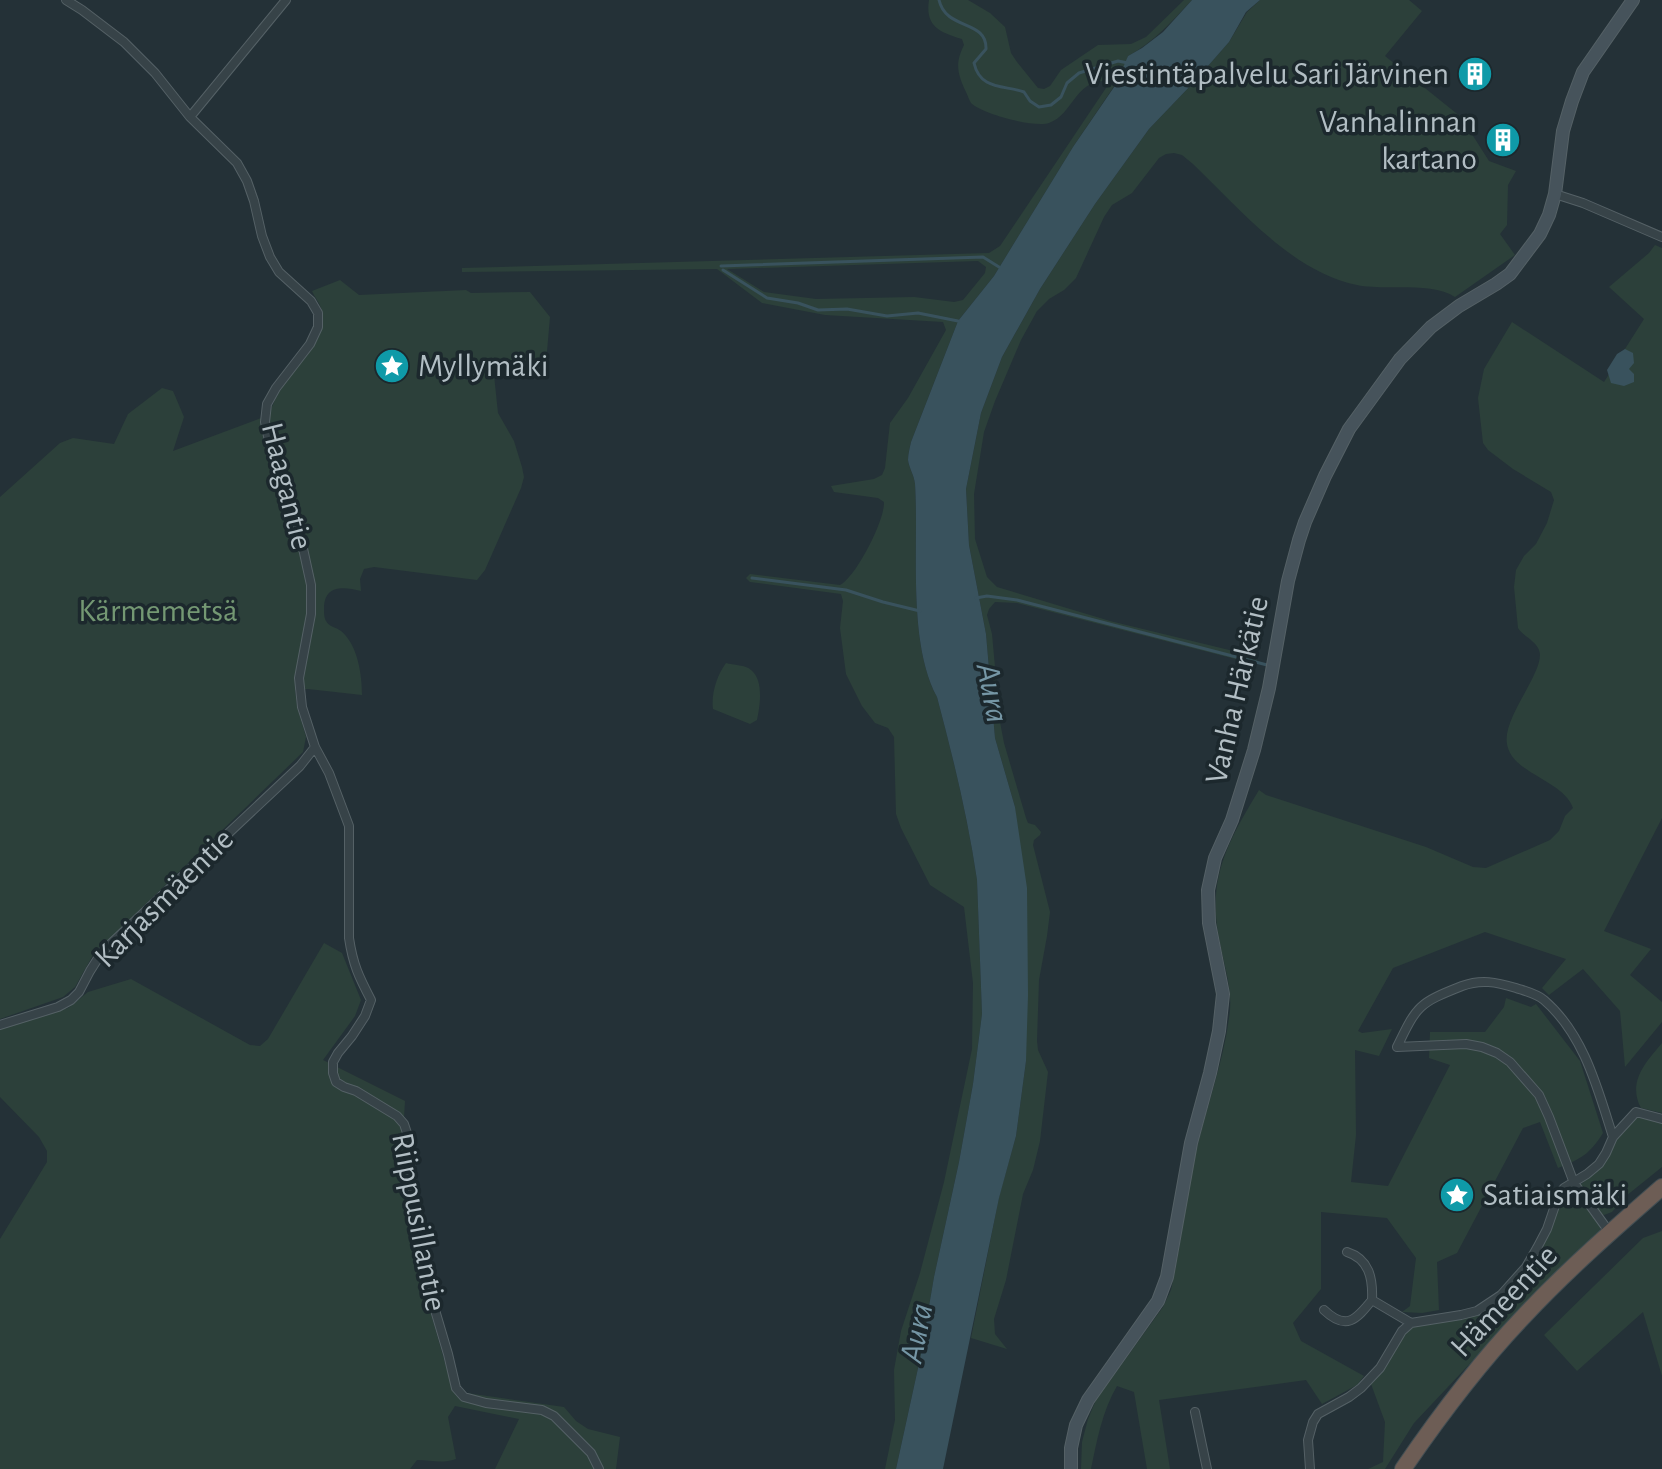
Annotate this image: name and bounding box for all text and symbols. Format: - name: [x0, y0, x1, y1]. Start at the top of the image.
- building icon: Viestintäpalvelu Sari Järvinen: [1456, 55, 1494, 93]
- place label: Viestintäpalvelu Sari Järvinen: [1085, 58, 1449, 90]
- place label: Vanhalinnan kartano: [1319, 106, 1477, 175]
- building icon: Vanhalinnan kartano: [1484, 121, 1522, 159]
- place icon: Myllymäki: [373, 347, 411, 385]
- place label: Myllymäki: [418, 350, 548, 382]
- street label: Haagantie: [256, 419, 318, 553]
- street label: Vanha Härkätie: [1200, 593, 1274, 787]
- park label: Kärmemetsä: [78, 595, 238, 627]
- water label: Aura: [969, 659, 1014, 726]
- street label: Karjasmäentie: [89, 823, 239, 973]
- street label: Riippusillantie: [386, 1130, 452, 1314]
- place icon: Satiaismäki: [1438, 1176, 1476, 1214]
- place label: Satiaismäki: [1483, 1179, 1627, 1211]
- street label: Hämeentie: [1445, 1239, 1563, 1363]
- water label: Aura: [894, 1300, 939, 1367]

